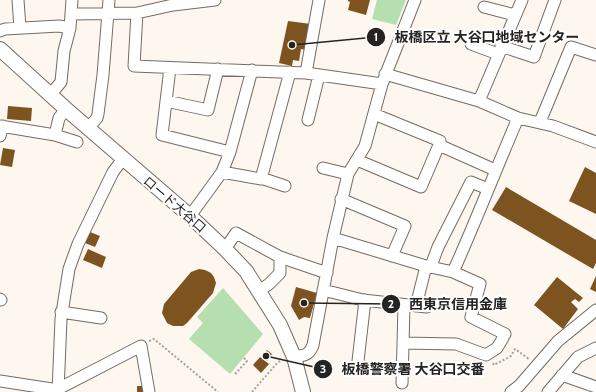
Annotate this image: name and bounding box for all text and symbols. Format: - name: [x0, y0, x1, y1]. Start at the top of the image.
- callout: 板橋区立 大谷口地域センター: [366, 24, 587, 50]
- text: 板橋区立 大谷口地域センター: [394, 28, 580, 46]
- text: 1: [374, 29, 378, 44]
- street label: ロード大谷口: [140, 172, 210, 236]
- callout: 西東京信用金庫: [381, 291, 515, 317]
- text: 西東京信用金庫: [409, 295, 507, 313]
- text: 2: [388, 296, 394, 311]
- callout: 板橋警察署 大谷口交番: [313, 356, 493, 382]
- text: 板橋警察署 大谷口交番: [341, 360, 485, 378]
- text: 3: [320, 361, 326, 376]

